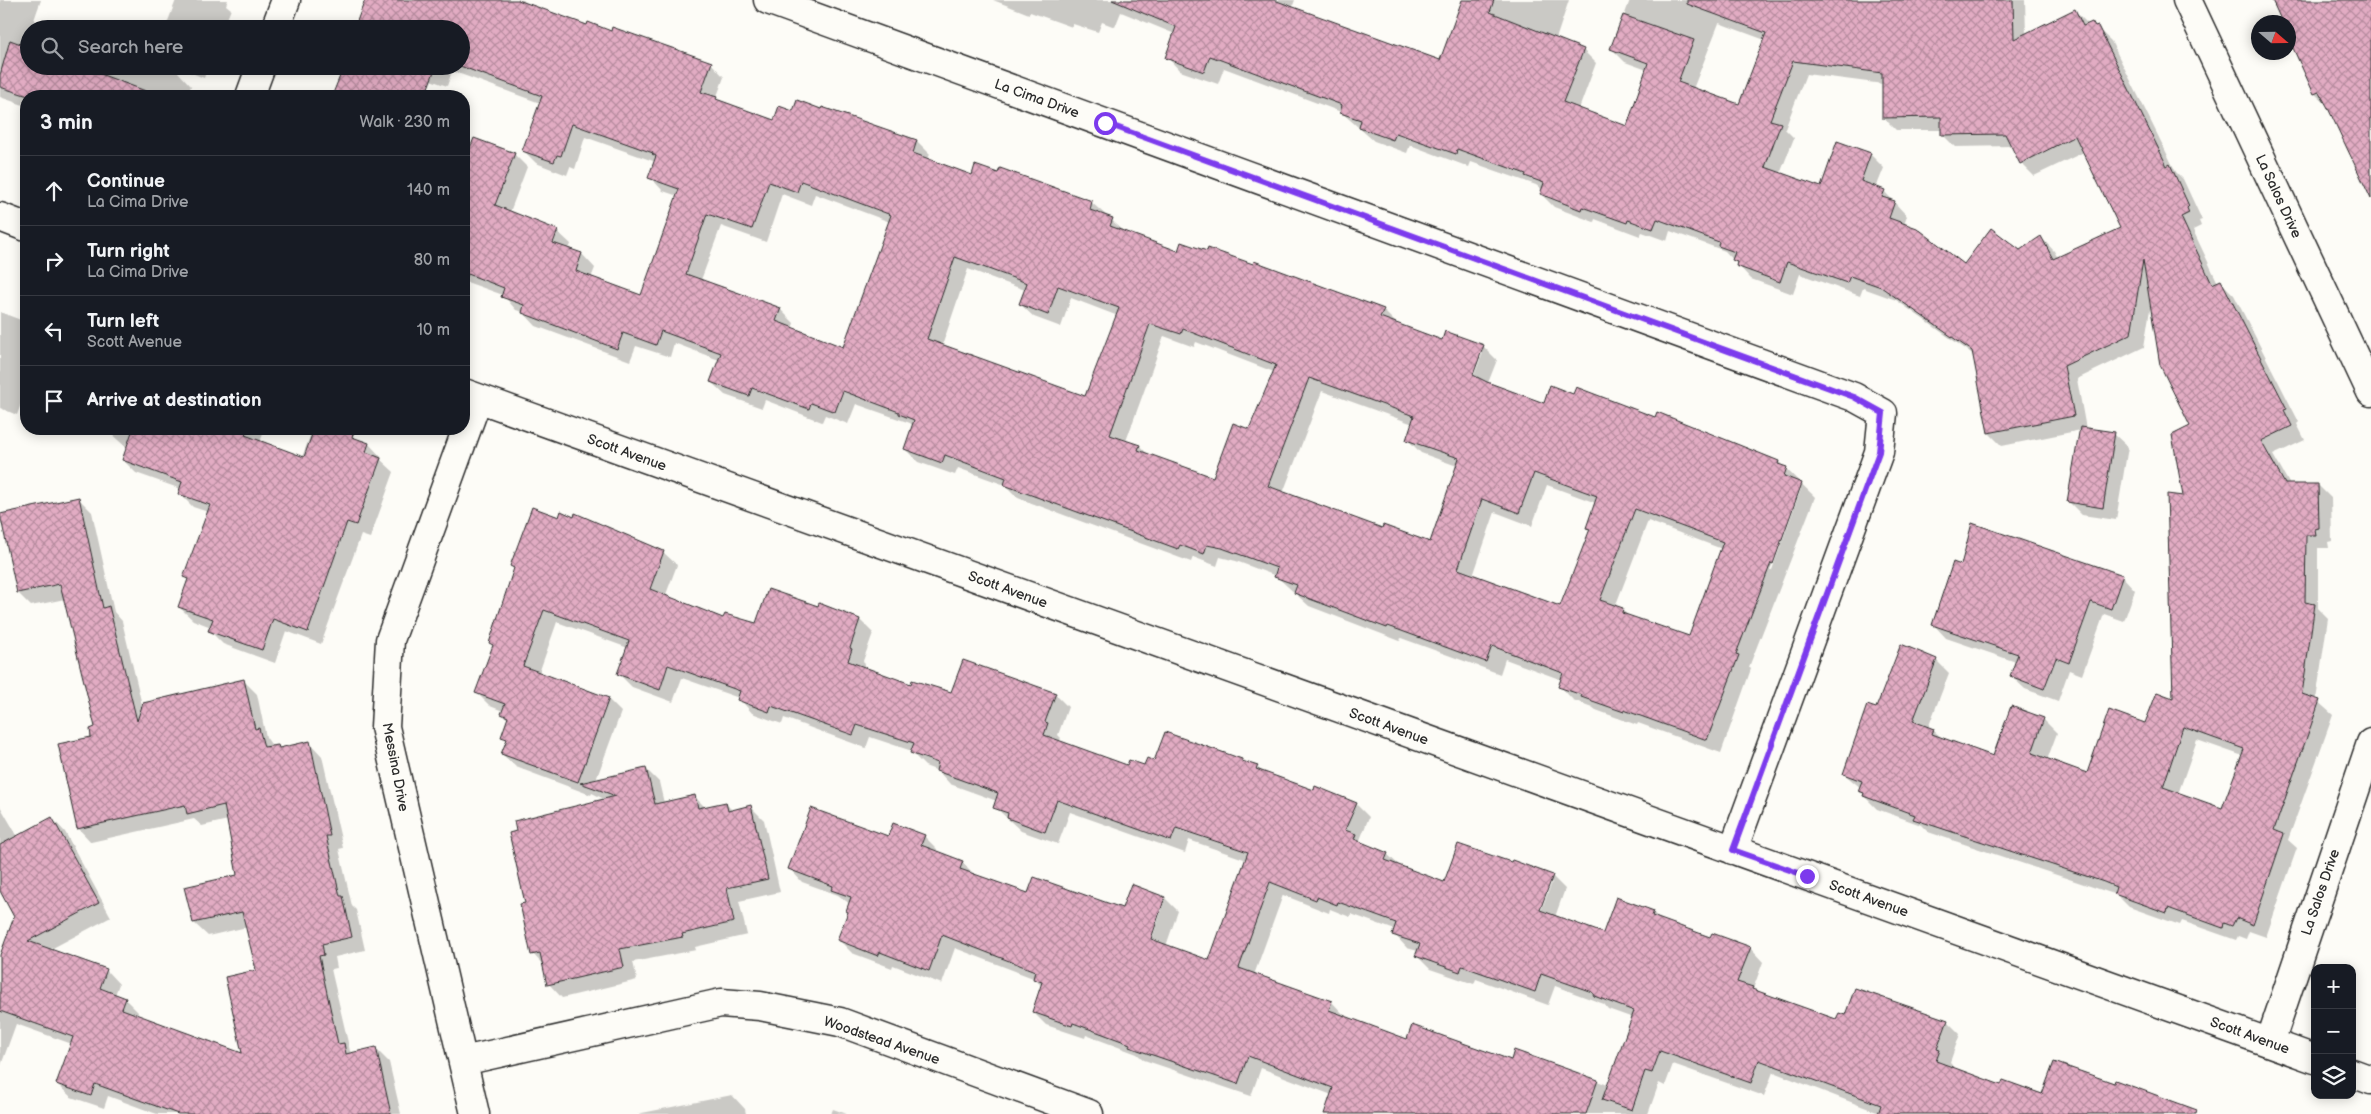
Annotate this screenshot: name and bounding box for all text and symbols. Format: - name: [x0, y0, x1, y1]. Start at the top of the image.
- north arrow: [2251, 15, 2296, 60]
- search box: [20, 20, 470, 75]
- icon: search: [38, 34, 66, 62]
- text: Search here: [78, 36, 183, 59]
- street label: La Cima Drive: [992, 75, 1081, 122]
- text: 3 min: [40, 110, 93, 135]
- route start: [1094, 112, 1117, 135]
- text: Walk · 230 m: [360, 113, 450, 132]
- street label: La Salos Drive: [2252, 152, 2305, 241]
- text: Continue: [87, 170, 165, 193]
- icon: ahead: [40, 177, 68, 205]
- text: 140 m: [407, 181, 450, 200]
- text: La Cima Drive: [87, 193, 188, 212]
- text: Turn right: [87, 240, 170, 263]
- icon: right: [40, 247, 68, 275]
- text: 80 m: [414, 251, 450, 270]
- text: La Cima Drive: [87, 263, 188, 282]
- text: Turn left: [87, 310, 159, 333]
- icon: left: [40, 317, 68, 345]
- text: 10 m: [417, 321, 450, 340]
- text: Scott Avenue: [87, 333, 182, 352]
- icon: arrive: [40, 387, 68, 415]
- text: Arrive at destination: [87, 389, 262, 412]
- street label: Scott Avenue: [585, 430, 669, 475]
- street label: Scott Avenue: [966, 567, 1050, 612]
- street label: Scott Avenue: [1347, 704, 1431, 749]
- street label: Messina Drive: [379, 721, 412, 813]
- street label: La Salos Drive: [2298, 847, 2343, 938]
- route end: [1796, 865, 1819, 888]
- street label: Scott Avenue: [1827, 876, 1911, 921]
- map controls: [2311, 964, 2356, 1099]
- button: +: [2311, 964, 2356, 1009]
- button: −: [2311, 1009, 2356, 1054]
- street label: Woodstead Avenue: [822, 1013, 942, 1068]
- street label: Scott Avenue: [2208, 1013, 2292, 1058]
- button: layers: [2311, 1054, 2356, 1099]

